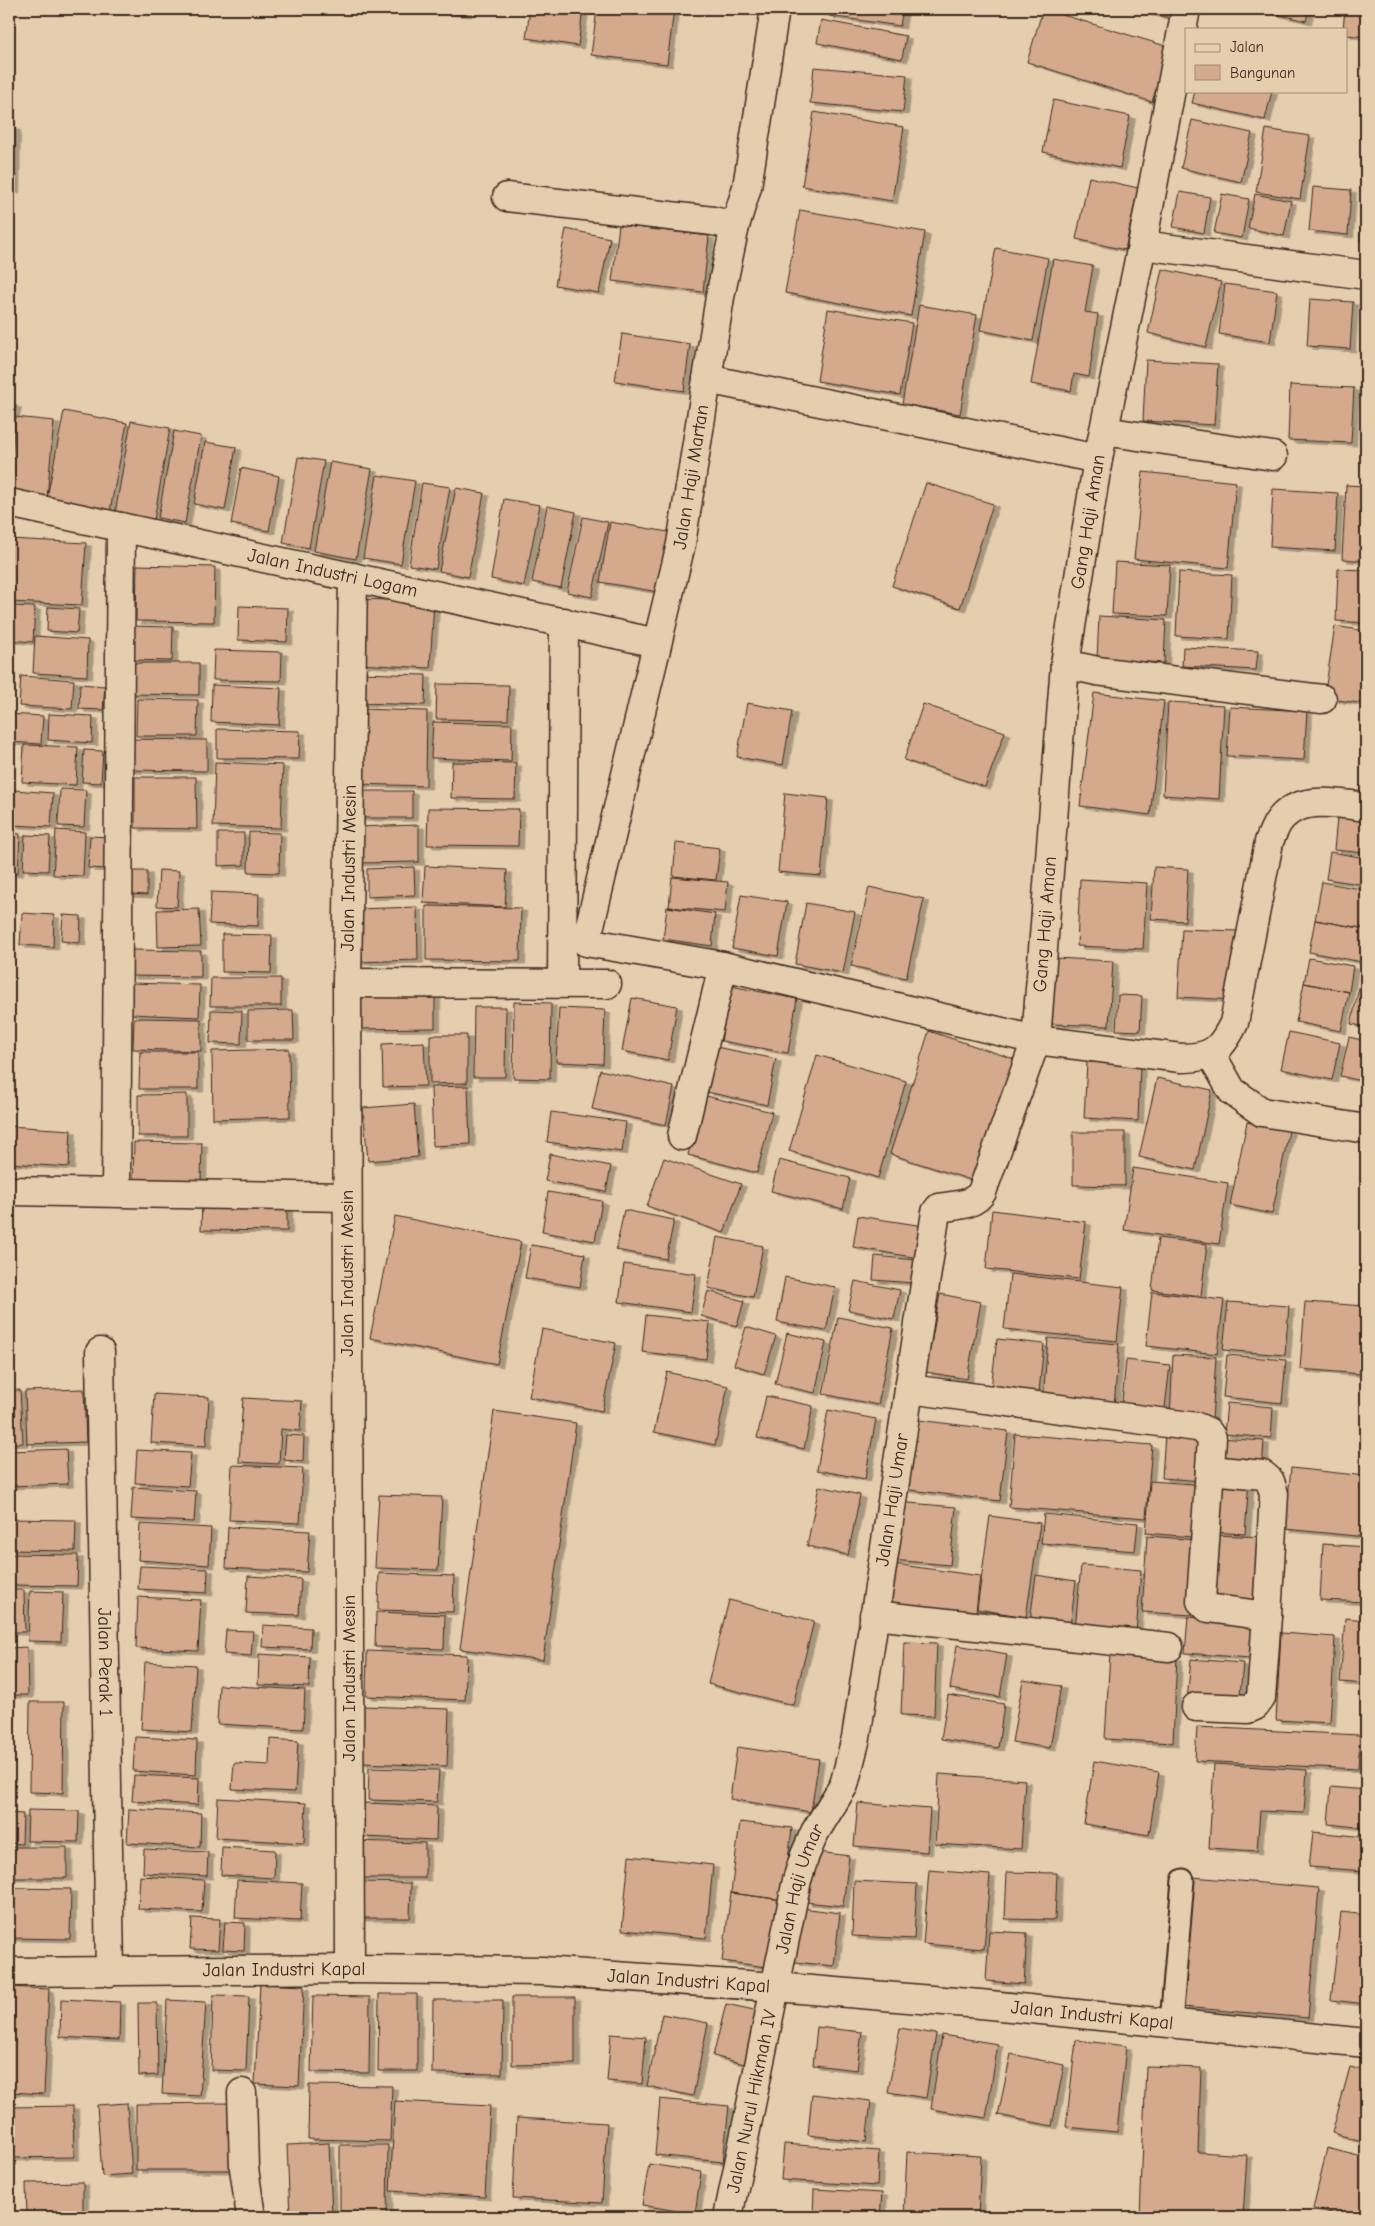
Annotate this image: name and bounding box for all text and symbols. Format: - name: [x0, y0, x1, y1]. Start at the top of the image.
- legend: [1185, 28, 1348, 92]
- text: Jalan: [1230, 38, 1264, 56]
- text: Bangunan: [1230, 64, 1295, 82]
- street label: Jalan Haji Martan: [669, 403, 713, 551]
- street label: Gang Haji Aman: [1066, 453, 1110, 591]
- street label: Jalan Industri Logam: [245, 544, 420, 602]
- street label: Jalan Industri Mesin: [336, 784, 361, 952]
- street label: Gang Haji Aman: [1029, 856, 1061, 993]
- street label: Jalan Industri Mesin: [336, 1190, 358, 1356]
- street label: Jalan Haji Umar: [871, 1431, 913, 1568]
- street label: Jalan Industri Mesin: [338, 1595, 360, 1761]
- street label: Jalan Perak 1: [93, 1607, 117, 1717]
- street label: Jalan Haji Umar: [771, 1819, 829, 1956]
- street label: Jalan Industri Kapal: [202, 1958, 366, 1981]
- street label: Jalan Industri Kapal: [606, 1964, 771, 1998]
- street label: Jalan Industri Kapal: [1010, 1996, 1174, 2034]
- street label: Jalan Nurul Hikmah IV: [722, 2007, 781, 2195]

